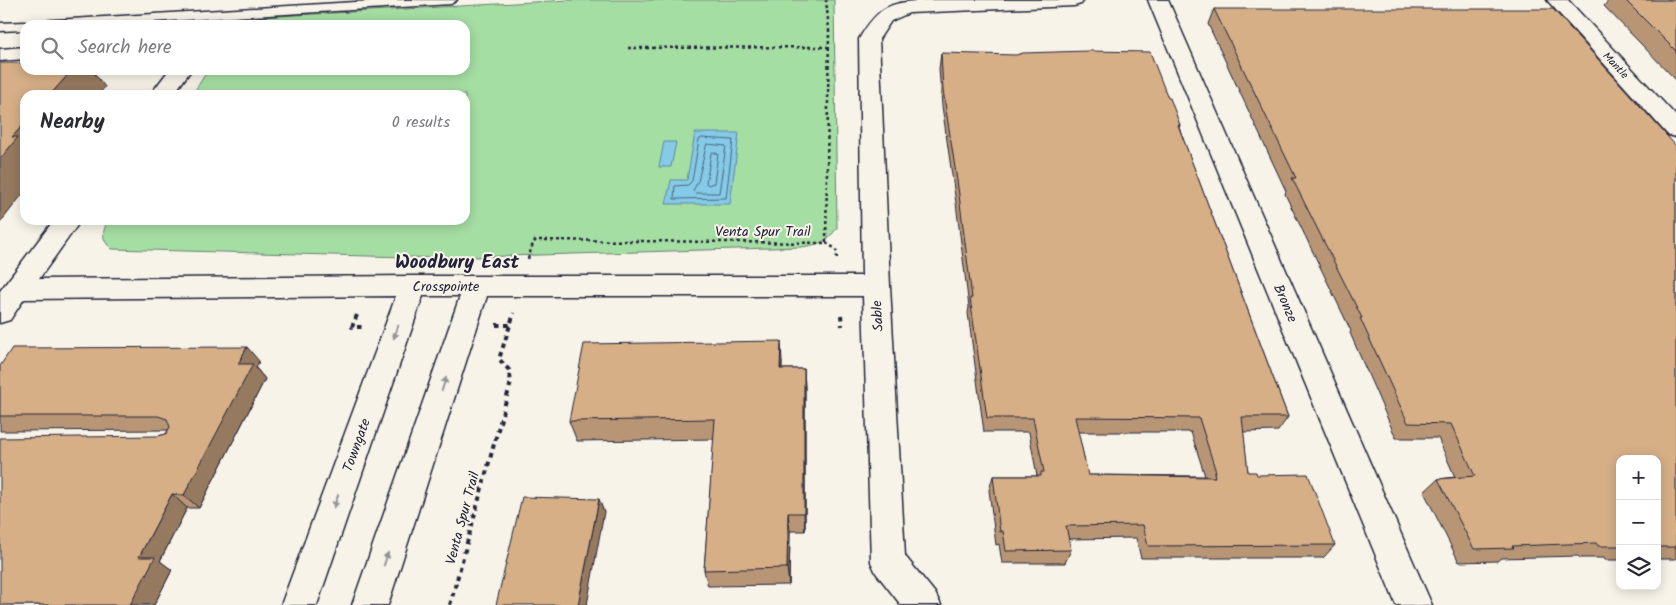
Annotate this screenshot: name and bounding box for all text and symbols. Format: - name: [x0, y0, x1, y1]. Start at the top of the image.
- search box: [20, 20, 470, 75]
- text: Search here: [78, 33, 172, 63]
- icon: search: [38, 34, 66, 62]
- street label: Mantle: [1598, 48, 1633, 83]
- text: Nearby: [40, 106, 105, 139]
- text: 0 results: [392, 110, 450, 135]
- street label: Venta Spur Trail: [715, 221, 811, 243]
- district label: Woodbury East: [395, 248, 520, 278]
- street label: Crosspointe: [413, 276, 480, 298]
- street label: Bronze: [1267, 281, 1303, 327]
- street label: Sable: [866, 299, 890, 332]
- one-way arrow: [392, 324, 399, 339]
- one-way arrow: [441, 377, 448, 392]
- street label: Towngate: [337, 415, 377, 475]
- map controls: [1616, 455, 1661, 590]
- button: +: [1616, 455, 1661, 500]
- street label: Venta Spur Trail: [440, 469, 486, 567]
- one-way arrow: [332, 494, 339, 509]
- button: −: [1616, 500, 1661, 545]
- button: layers: [1616, 545, 1661, 590]
- one-way arrow: [382, 551, 390, 566]

